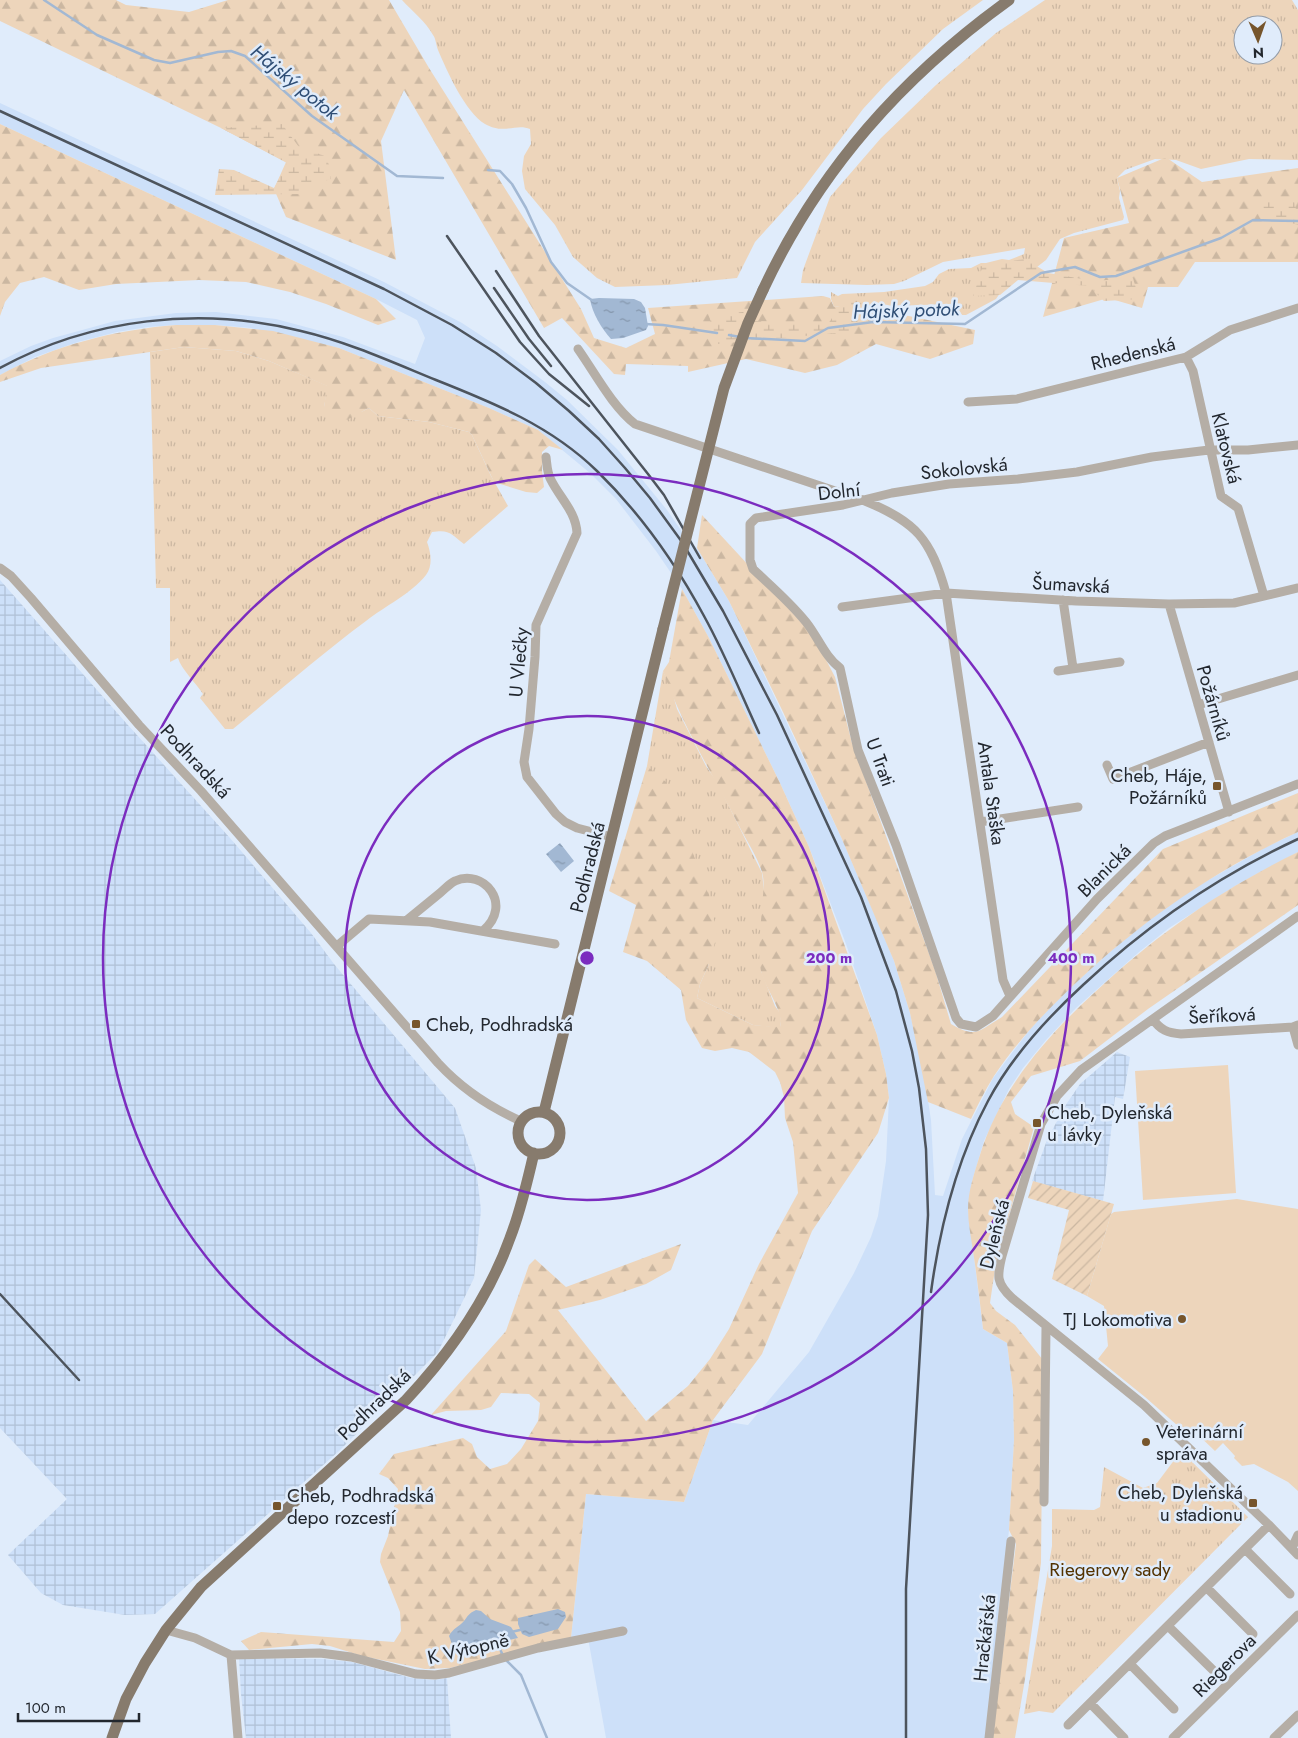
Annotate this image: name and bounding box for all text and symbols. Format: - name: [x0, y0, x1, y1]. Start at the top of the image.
- north arrow: [1233, 15, 1283, 65]
- water label: Hájský potok: [244, 38, 346, 128]
- text: N: [1253, 43, 1264, 63]
- water label: Hájský potok: [852, 294, 961, 327]
- street label: Rhedenská: [1088, 330, 1178, 377]
- street label: Klatovská: [1205, 410, 1248, 487]
- street label: Sokolovská: [919, 451, 1009, 486]
- street label: Dolní: [816, 476, 863, 507]
- street label: Šumavská: [1031, 569, 1111, 600]
- street label: U Vlečky: [502, 625, 535, 698]
- street label: Požárníků: [1190, 662, 1237, 744]
- street label: Podhradská: [154, 718, 237, 804]
- street label: U Trati: [859, 734, 902, 790]
- street label: Antala Staška: [971, 739, 1012, 847]
- place label: Cheb, Háje, Požárníků: [1111, 762, 1207, 811]
- marker: Cheb, Háje, Požárníků: [1211, 780, 1223, 792]
- street label: Podhradská: [563, 819, 612, 915]
- street label: Blanická: [1072, 838, 1137, 903]
- text: 200 m: [806, 947, 852, 969]
- text: 400 m: [1047, 947, 1095, 969]
- centre of rings: [578, 949, 596, 967]
- street label: Šeříková: [1188, 1000, 1256, 1031]
- place label: Cheb, Podhradská: [426, 1011, 573, 1038]
- marker: Cheb, Podhradská: [410, 1018, 422, 1030]
- place label: Cheb, Dyleňská u lávky: [1047, 1099, 1172, 1148]
- marker: Cheb, Dyleňská u lávky: [1031, 1117, 1043, 1129]
- street label: Dyleňská: [973, 1196, 1016, 1272]
- place label: TJ Lokomotiva: [1063, 1306, 1172, 1333]
- marker: TJ Lokomotiva: [1176, 1313, 1188, 1325]
- street label: Podhradská: [332, 1362, 417, 1446]
- place label: Veterinární správa: [1156, 1418, 1244, 1467]
- marker: Veterinární správa: [1140, 1436, 1152, 1448]
- place label: Cheb, Dyleňská u stadionu: [1118, 1479, 1243, 1528]
- place label: Cheb, Podhradská depo rozcestí: [287, 1482, 434, 1531]
- marker: Cheb, Dyleňská u stadionu: [1247, 1497, 1259, 1509]
- marker: Cheb, Podhradská depo rozcestí: [271, 1500, 283, 1512]
- park label: Riegerovy sady: [1049, 1556, 1171, 1583]
- street label: Hračkářská: [966, 1593, 1003, 1683]
- street label: K Výtopně: [425, 1626, 512, 1671]
- street label: Riegerova: [1187, 1628, 1262, 1703]
- scale bar: [18, 1690, 139, 1722]
- text: 100 m: [25, 1697, 66, 1719]

